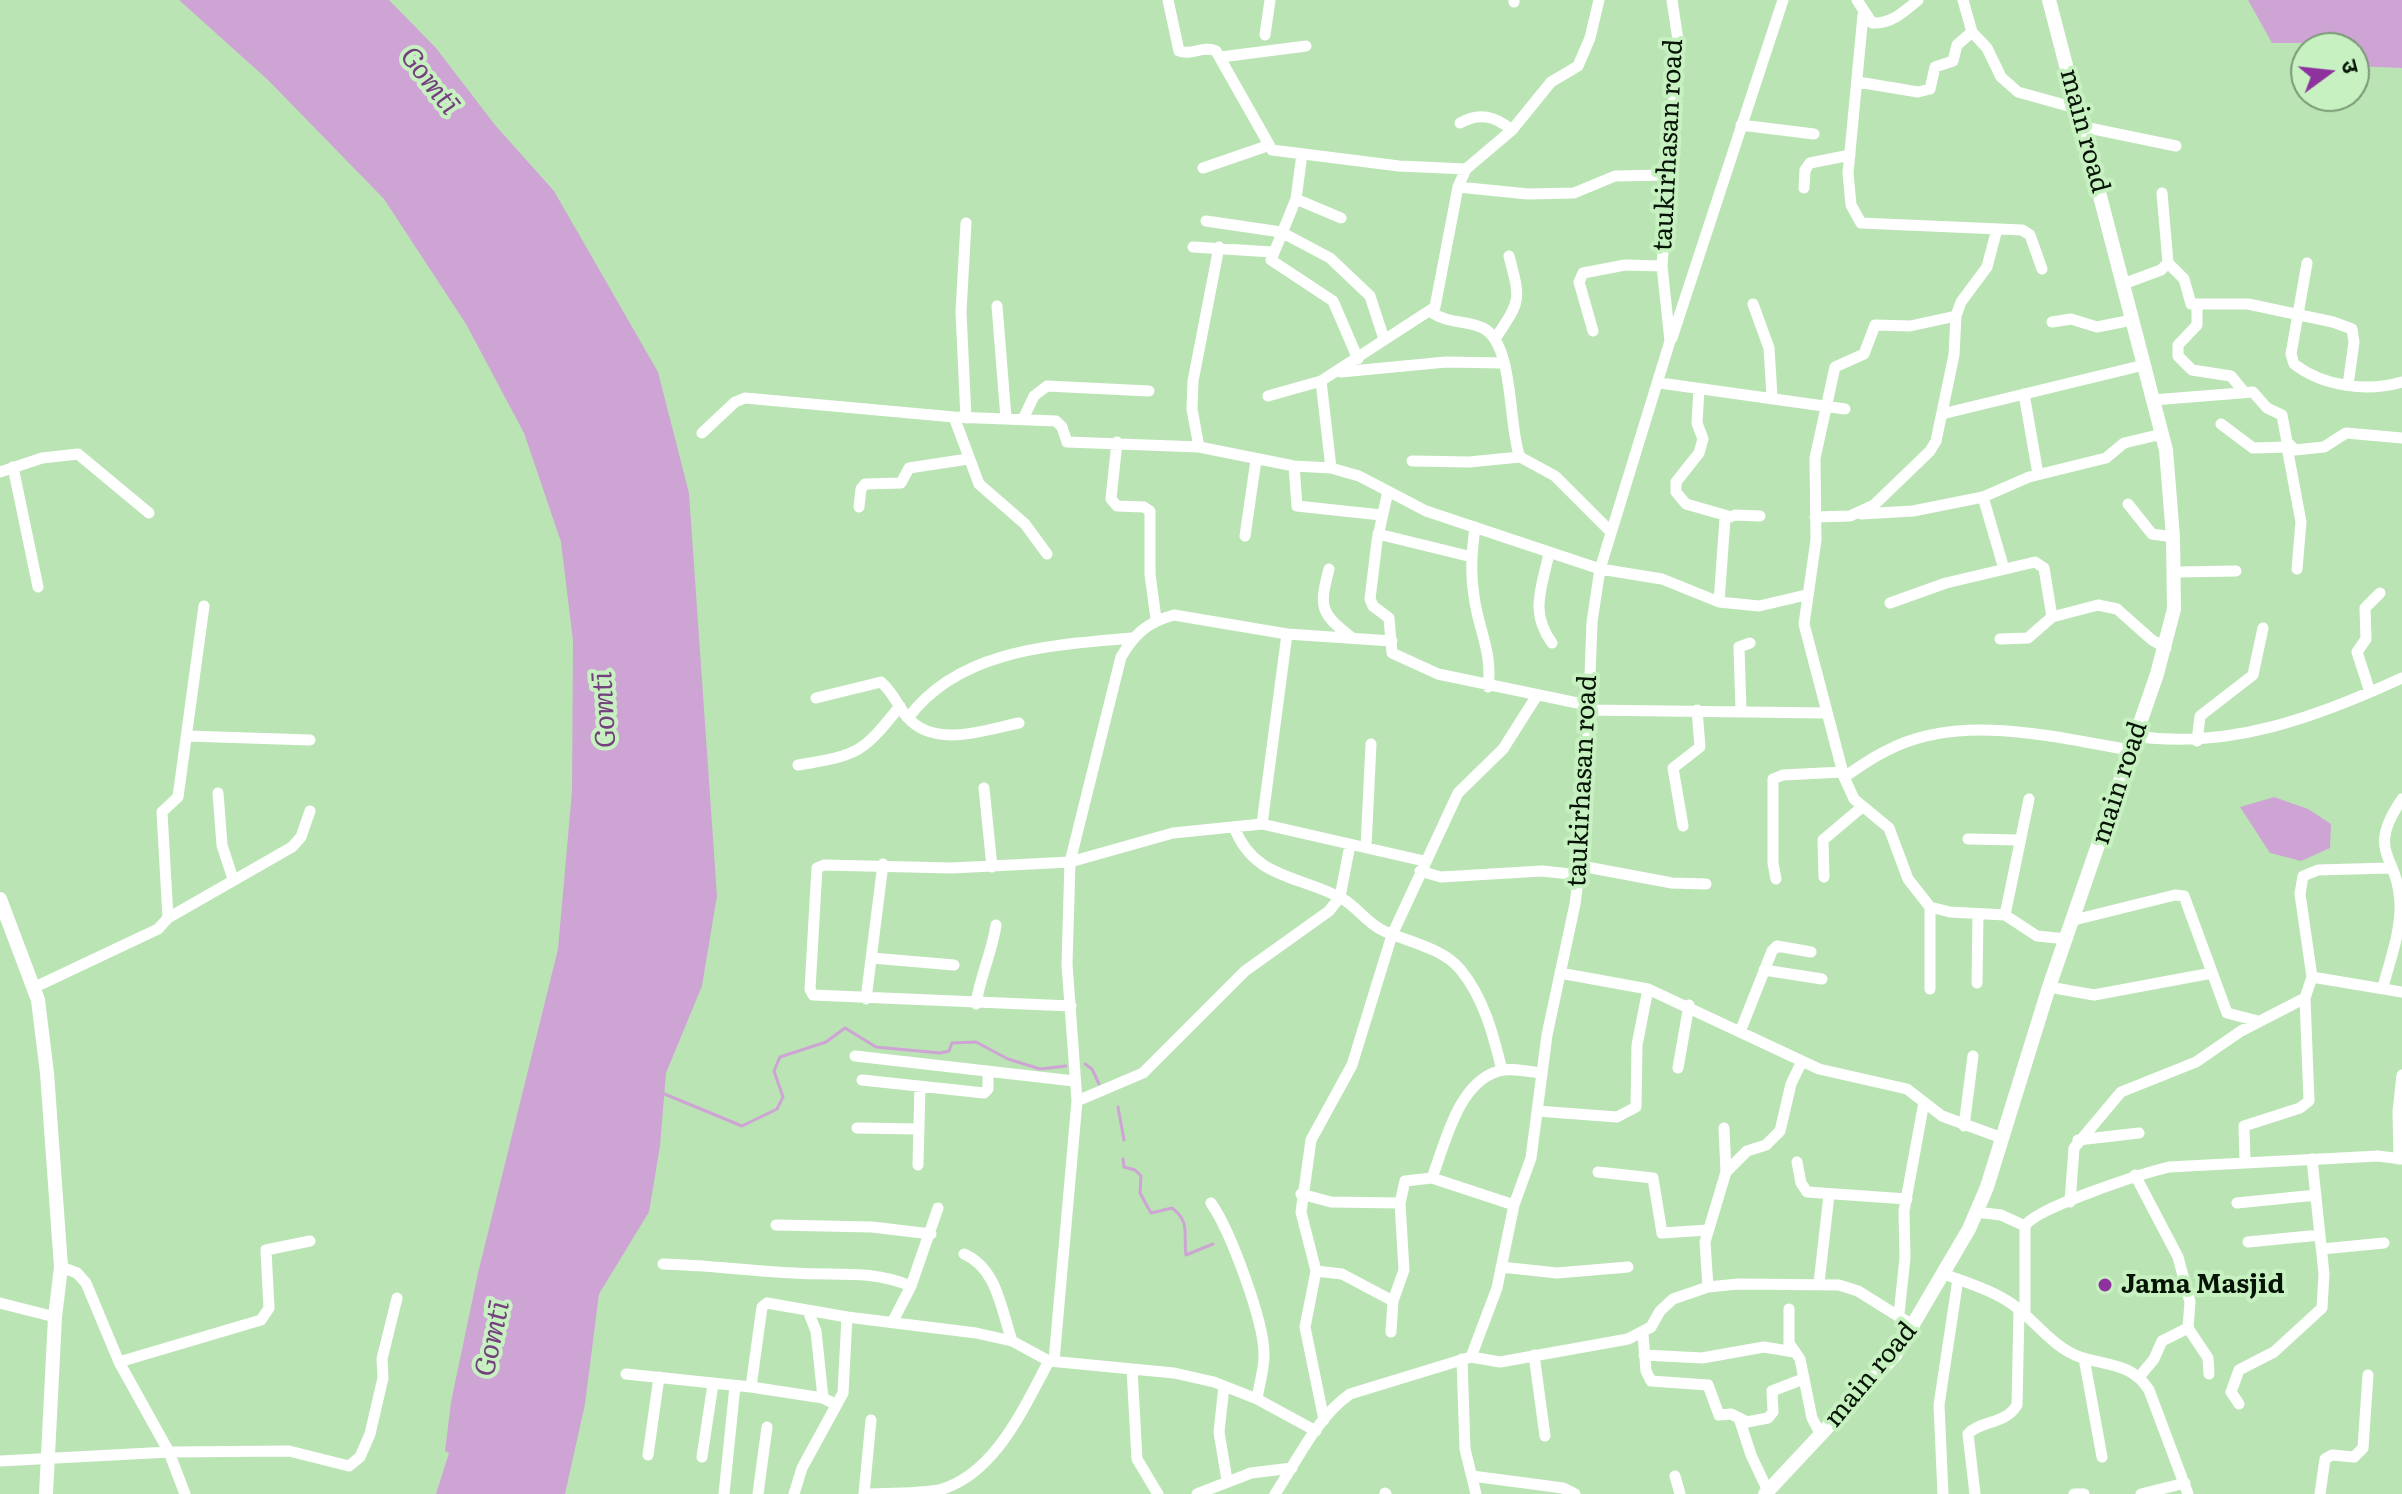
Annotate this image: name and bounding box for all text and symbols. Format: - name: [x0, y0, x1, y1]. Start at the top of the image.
- north arrow: [2290, 32, 2370, 112]
- street label: taukirhasan road: [1648, 38, 1690, 252]
- water label: Gomtī: [392, 41, 466, 121]
- text: उ: [2334, 56, 2369, 77]
- street label: main road: [2052, 65, 2116, 197]
- water label: Gomtī: [586, 671, 624, 749]
- street label: taukirhasan road: [1562, 674, 1604, 888]
- street label: main road: [2085, 718, 2155, 848]
- place label: Jama Masjid: [2121, 1269, 2285, 1301]
- marker: Jama Masjid: [2096, 1276, 2114, 1294]
- water label: Gomtī: [469, 1298, 517, 1380]
- street label: main road: [1818, 1316, 1924, 1434]

